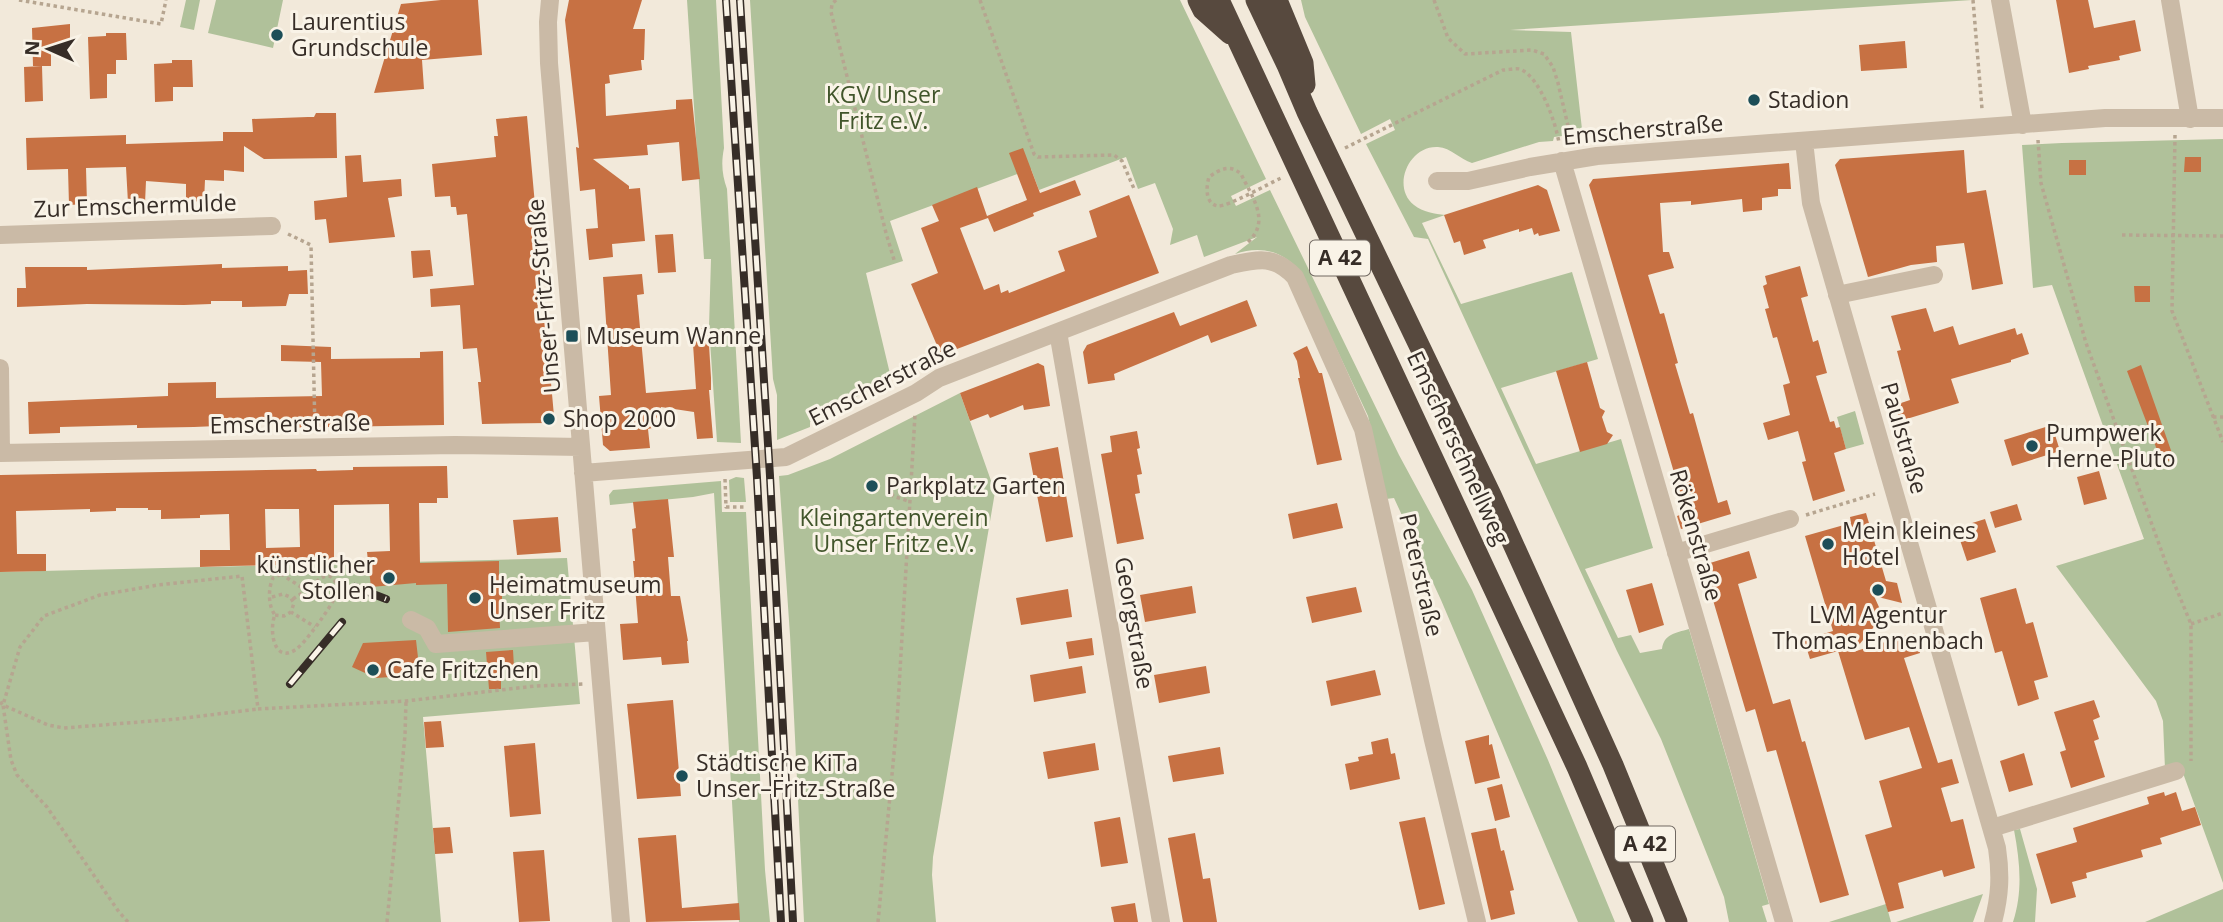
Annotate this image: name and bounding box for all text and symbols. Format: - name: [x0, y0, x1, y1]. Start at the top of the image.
- place label: Laurentius Grundschule: [291, 5, 428, 63]
- north arrow: [14, 14, 84, 84]
- marker: Laurentius Grundschule: [269, 27, 285, 43]
- text: N: [19, 40, 45, 57]
- park label: KGV Unser Fritz e.V.: [826, 78, 941, 136]
- place label: Stadion: [1768, 83, 1849, 115]
- marker: Stadion: [1746, 92, 1762, 108]
- street label: Emscherstraße: [1561, 106, 1725, 152]
- street label: Zur Emschermulde: [33, 185, 237, 225]
- street label: Unser-Fritz-Straße: [519, 197, 567, 395]
- road number: A 42: [1310, 240, 1370, 276]
- place label: Museum Wanne: [586, 319, 761, 351]
- marker: Museum Wanne: [564, 328, 580, 344]
- street label: Emscherstraße: [803, 331, 961, 433]
- street label: Emscherschnellweg: [1400, 345, 1518, 550]
- street label: Paulstraße: [1874, 378, 1936, 497]
- place label: Shop 2000: [563, 402, 676, 434]
- street label: Emscherstraße: [209, 406, 371, 440]
- marker: Shop 2000: [541, 411, 557, 427]
- place label: Pumpwerk Herne-Pluto: [2046, 416, 2175, 474]
- marker: Pumpwerk Herne-Pluto: [2024, 438, 2040, 454]
- street label: Rökenstraße: [1663, 465, 1731, 604]
- place label: Parkplatz Garten: [886, 469, 1066, 501]
- marker: Parkplatz Garten: [864, 478, 880, 494]
- park label: Kleingartenverein Unser Fritz e.V.: [799, 501, 989, 559]
- street label: Peterstraße: [1392, 510, 1452, 640]
- place label: Mein kleines Hotel: [1842, 514, 1976, 572]
- marker: Mein kleines Hotel: [1820, 536, 1836, 552]
- place label: künstlicher Stollen: [256, 548, 376, 606]
- street label: Georgstraße: [1108, 554, 1162, 692]
- place label: Heimatmuseum Unser Fritz: [489, 568, 662, 626]
- marker: künstlicher Stollen: [381, 570, 397, 586]
- marker: LVM Agentur Thomas Ennenbach: [1870, 582, 1886, 598]
- marker: Heimatmuseum Unser Fritz: [467, 590, 483, 606]
- place label: LVM Agentur Thomas Ennenbach: [1772, 598, 1984, 656]
- place label: Cafe Fritzchen: [387, 653, 539, 685]
- marker: Cafe Fritzchen: [365, 662, 381, 678]
- place label: Städtische KiTa Unser–Fritz-Straße: [696, 746, 895, 804]
- marker: Städtische KiTa Unser–Fritz-Straße: [674, 768, 690, 784]
- road number: A 42: [1615, 826, 1675, 862]

